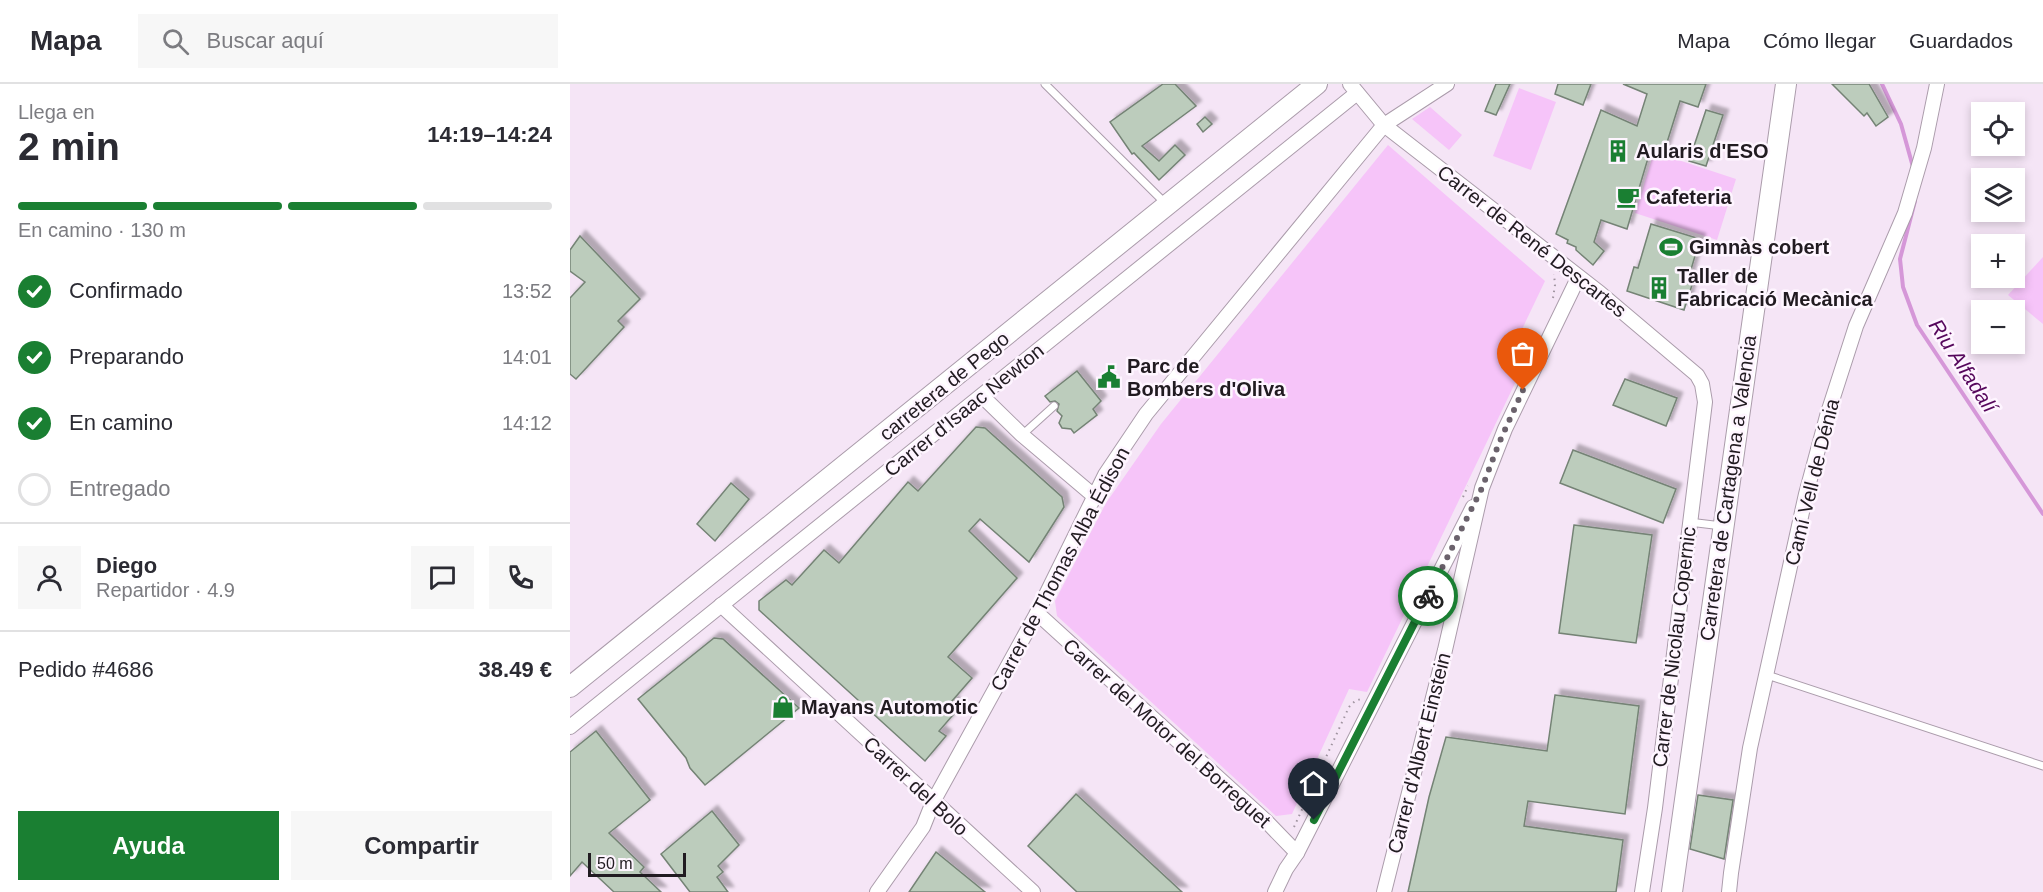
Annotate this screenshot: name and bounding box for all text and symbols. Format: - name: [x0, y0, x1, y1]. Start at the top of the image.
- search box: [138, 14, 558, 68]
- text: Mapa: [30, 25, 102, 56]
- icon: search: [159, 25, 192, 58]
- text: Buscar aquí: [207, 28, 324, 53]
- text: Mapa: [1677, 29, 1730, 52]
- text: Cómo llegar: [1763, 29, 1876, 52]
- text: Guardados: [1909, 29, 2013, 52]
- text: Llega en: [18, 101, 95, 123]
- map controls: [1971, 102, 2025, 354]
- button: locate: [1971, 102, 2025, 156]
- text: 14:19–14:24: [427, 122, 552, 147]
- text: 2 min: [18, 125, 120, 168]
- building icon: Aularis d'ESO: [1605, 138, 1631, 164]
- place label: Aularis d'ESO: [1636, 140, 1769, 162]
- street label: Carrer de René Descartes: [1433, 160, 1631, 322]
- button: layers: [1971, 168, 2025, 222]
- cafe icon: Cafeteria: [1615, 184, 1641, 210]
- place label: Cafeteria: [1646, 186, 1732, 208]
- text: En camino · 130 m: [18, 219, 186, 241]
- sports icon: Gimnàs cobert: [1658, 234, 1684, 260]
- button: +: [1971, 234, 2025, 288]
- place label: Gimnàs cobert: [1689, 236, 1829, 258]
- place label: Taller de Fabricació Mecànica: [1677, 265, 1874, 310]
- icon: check: [18, 275, 51, 308]
- building icon: Taller de Fabricació Mecànica: [1646, 275, 1672, 301]
- text: Confirmado: [69, 278, 183, 303]
- text: 13:52: [502, 280, 552, 302]
- button: −: [1971, 300, 2025, 354]
- water label: Riu Alfadalí: [1925, 315, 2003, 419]
- street label: carretera de Pego: [875, 327, 1013, 445]
- pin: [1497, 328, 1548, 390]
- street label: Carretera de Cartagena a Valencia: [1696, 333, 1760, 642]
- icon: bag: [1506, 337, 1539, 370]
- street label: Carrer d'Isaac Newton: [880, 339, 1048, 481]
- icon: check: [18, 341, 51, 374]
- text: Preparando: [69, 344, 184, 369]
- text: 14:01: [502, 346, 552, 368]
- place label: Parc de Bombers d'Oliva: [1127, 355, 1286, 400]
- public building icon: Parc de Bombers d'Oliva: [1096, 364, 1122, 390]
- street label: Camí Vell de Dénia: [1781, 395, 1844, 568]
- icon: check: [18, 407, 51, 440]
- text: En camino: [69, 410, 173, 435]
- text: 14:12: [502, 412, 552, 434]
- street label: Carrer de Thomas Alba Édison: [986, 443, 1134, 695]
- text: Entregado: [69, 476, 171, 501]
- street label: Carrer de Nicolau Copernic: [1648, 525, 1700, 769]
- button: person: [18, 546, 81, 609]
- button: chat: [411, 546, 474, 609]
- button: phone: [489, 546, 552, 609]
- text: Diego: [96, 553, 157, 578]
- courier: [1398, 566, 1458, 626]
- text: Repartidor · 4.9: [96, 579, 235, 601]
- icon: bike: [1412, 580, 1445, 613]
- street label: Carrer del Motor del Borreguet: [1059, 634, 1275, 832]
- street label: Carrer d'Albert Einstein: [1383, 650, 1455, 856]
- text: Pedido #4686: [18, 657, 154, 682]
- text: 38.49 €: [479, 657, 552, 682]
- shop icon: Mayans Automotic: [770, 694, 796, 720]
- place label: Mayans Automotic: [801, 696, 978, 718]
- street label: Carrer del Bolo: [859, 732, 973, 840]
- pin: [1288, 758, 1339, 820]
- icon: home: [1297, 767, 1330, 800]
- button: Ayuda: [18, 811, 279, 880]
- button: Compartir: [291, 811, 552, 880]
- scale bar: [588, 850, 686, 878]
- text: 50 m: [597, 855, 633, 872]

